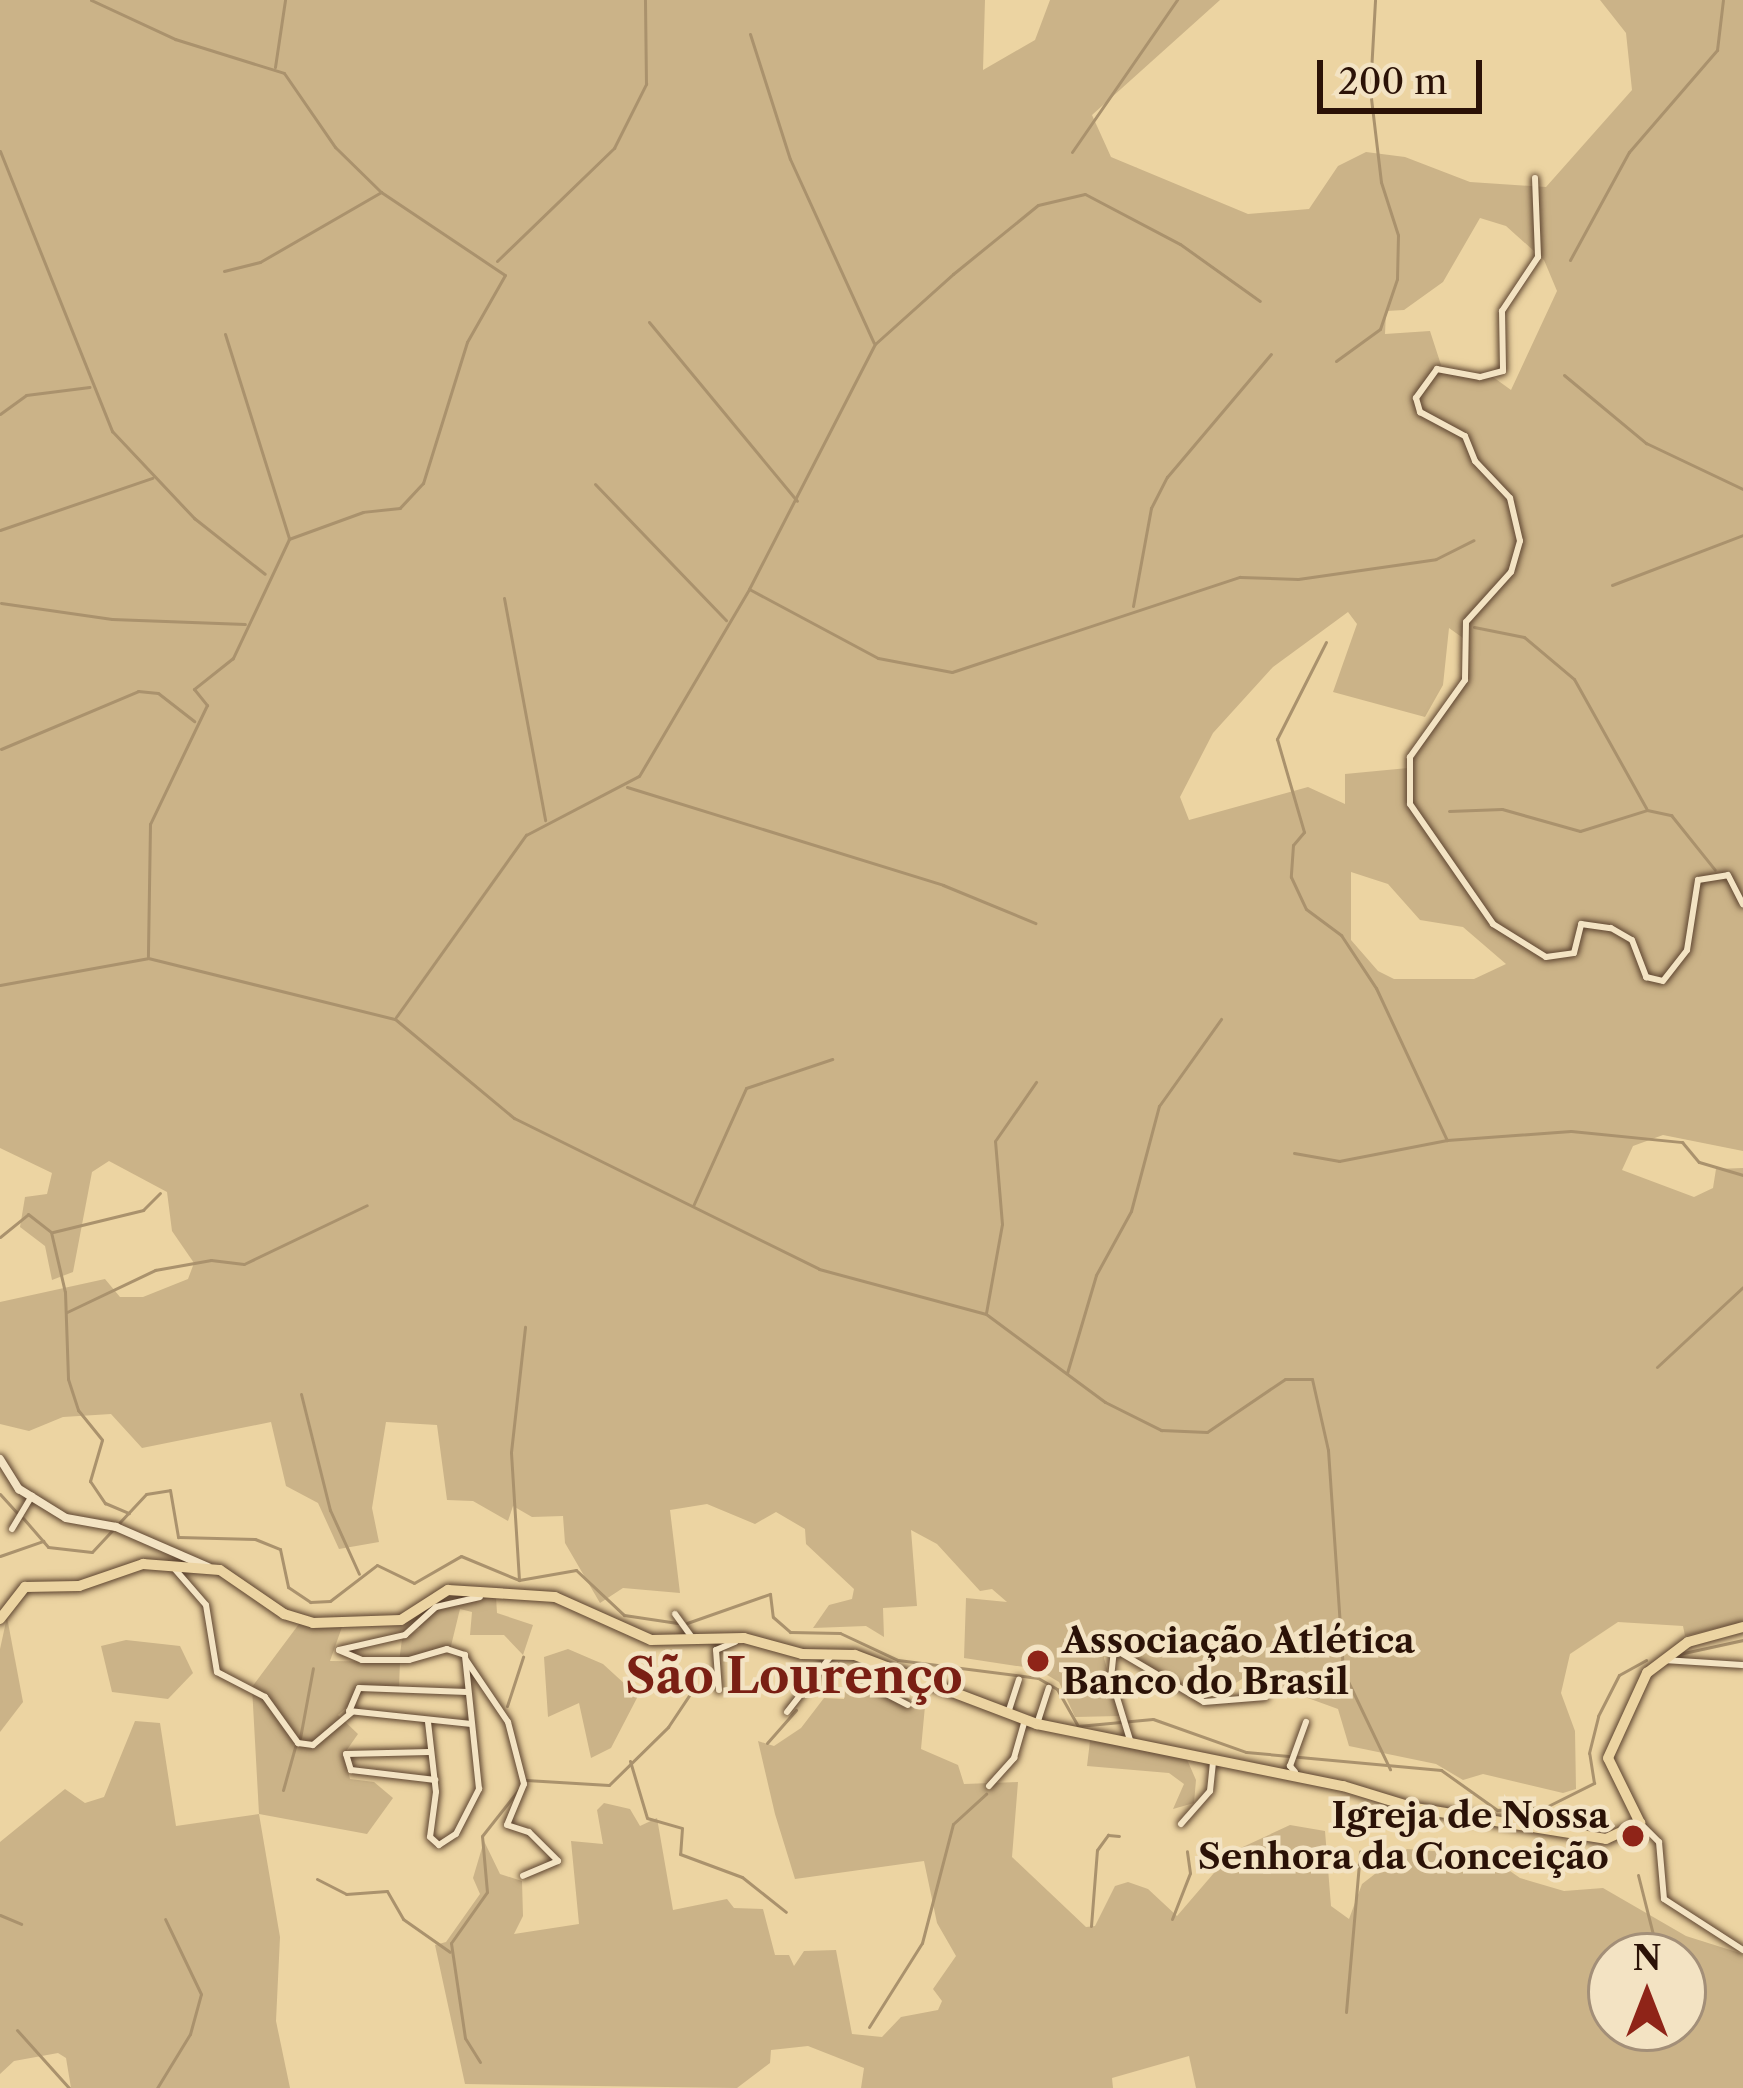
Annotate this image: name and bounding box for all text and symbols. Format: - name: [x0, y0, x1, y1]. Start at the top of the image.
- scale bar: [1323, 36, 1488, 110]
- text: 200 m: [1338, 59, 1447, 103]
- place label: Associação Atlética Banco do Brasil: [1062, 1618, 1416, 1703]
- district label: São Lourenço: [625, 1647, 963, 1705]
- marker: Associação Atlética Banco do Brasil: [1025, 1648, 1051, 1674]
- place label: Igreja de Nossa Senhora da Conceição: [1197, 1793, 1609, 1878]
- marker: Igreja de Nossa Senhora da Conceição: [1620, 1823, 1646, 1849]
- north arrow: [1587, 1932, 1707, 2052]
- text: N: [1633, 1938, 1661, 1979]

